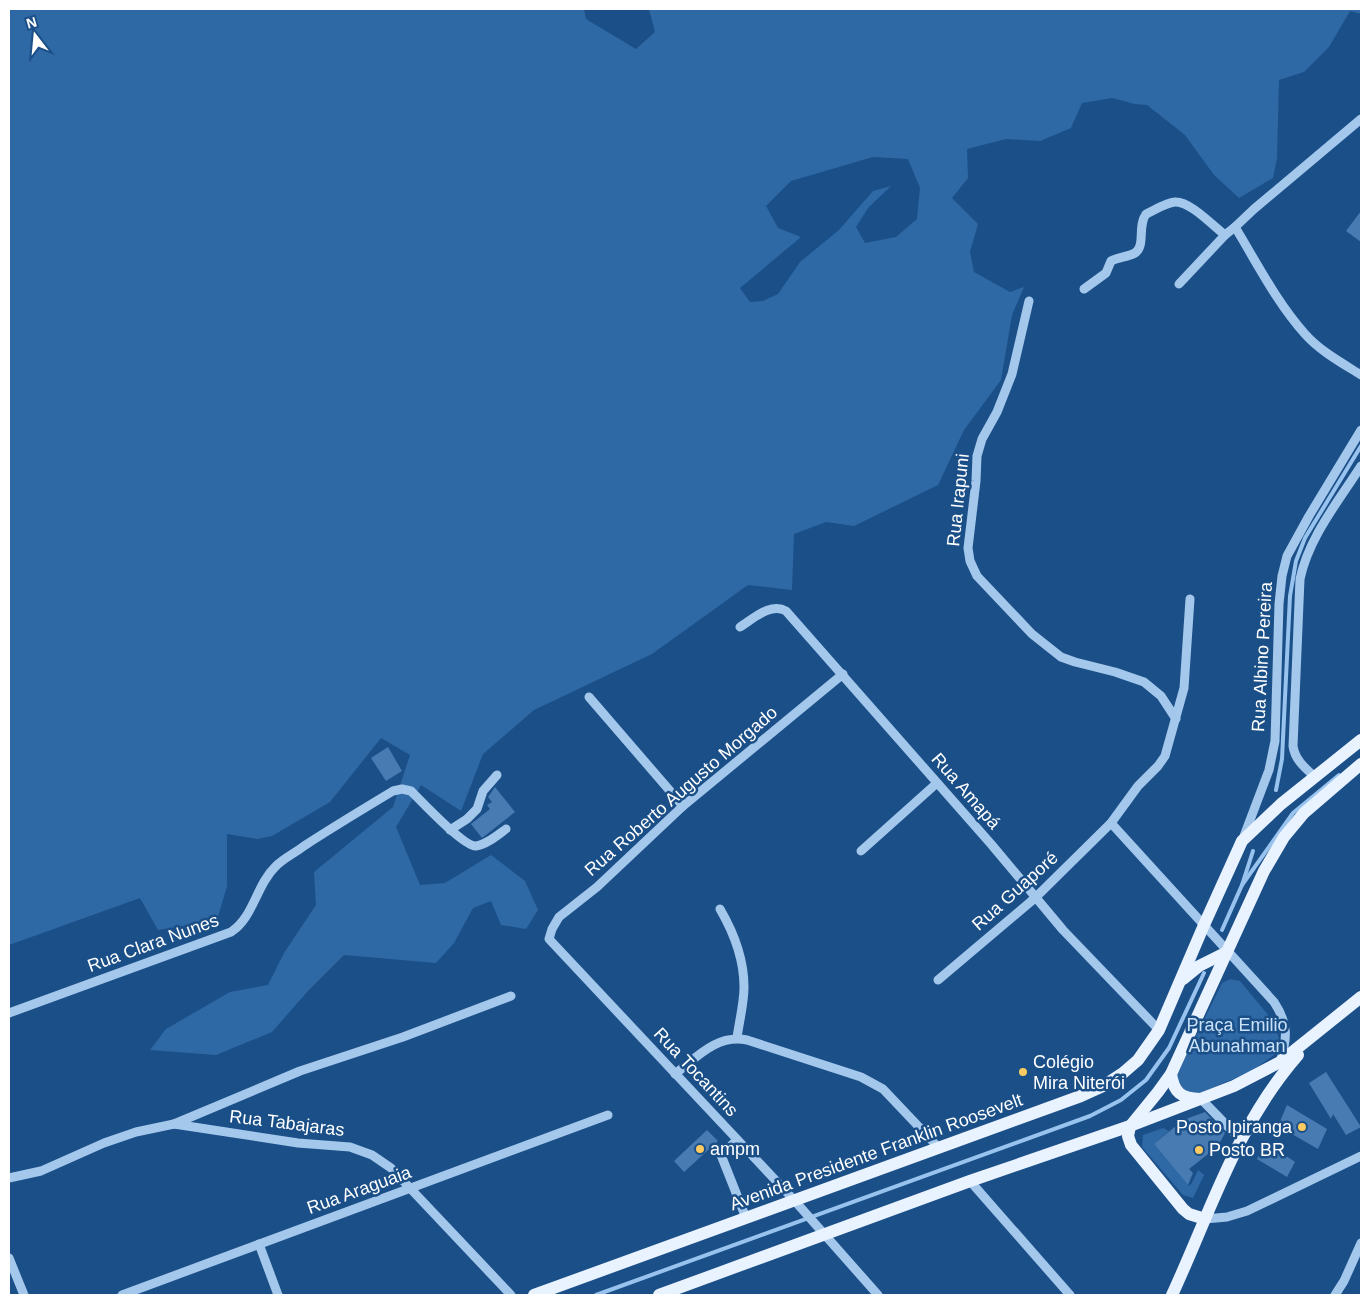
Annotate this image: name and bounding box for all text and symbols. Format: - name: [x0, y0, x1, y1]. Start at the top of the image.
- north arrow: [10, 10, 60, 60]
- text: N: [24, 13, 38, 32]
- street label: Rua Irapuni: [943, 453, 973, 547]
- street label: Rua Albino Pereira: [1248, 581, 1276, 732]
- street label: Rua Roberto Augusto Morgado: [581, 702, 781, 880]
- street label: Rua Amapá: [928, 749, 1005, 834]
- street label: Rua Guaporé: [968, 847, 1062, 935]
- street label: Rua Clara Nunes: [85, 910, 221, 976]
- park label: Praça Emilio Abunahman: [1186, 1015, 1288, 1056]
- street label: Rua Tocantins: [650, 1024, 742, 1120]
- place label: Colégio Mira Niterói: [1033, 1052, 1125, 1093]
- marker: Colégio Mira Niterói: [1017, 1066, 1029, 1078]
- street label: Avenida Presidente Franklin Roosevelt: [727, 1090, 1025, 1214]
- street label: Rua Tabajaras: [228, 1106, 346, 1140]
- place label: Posto Ipiranga: [1176, 1117, 1293, 1137]
- marker: Posto Ipiranga: [1296, 1121, 1308, 1133]
- place label: ampm: [710, 1139, 760, 1159]
- place label: Posto BR: [1209, 1140, 1285, 1160]
- marker: ampm: [694, 1143, 706, 1155]
- marker: Posto BR: [1193, 1144, 1205, 1156]
- street label: Rua Araguaia: [304, 1162, 415, 1218]

